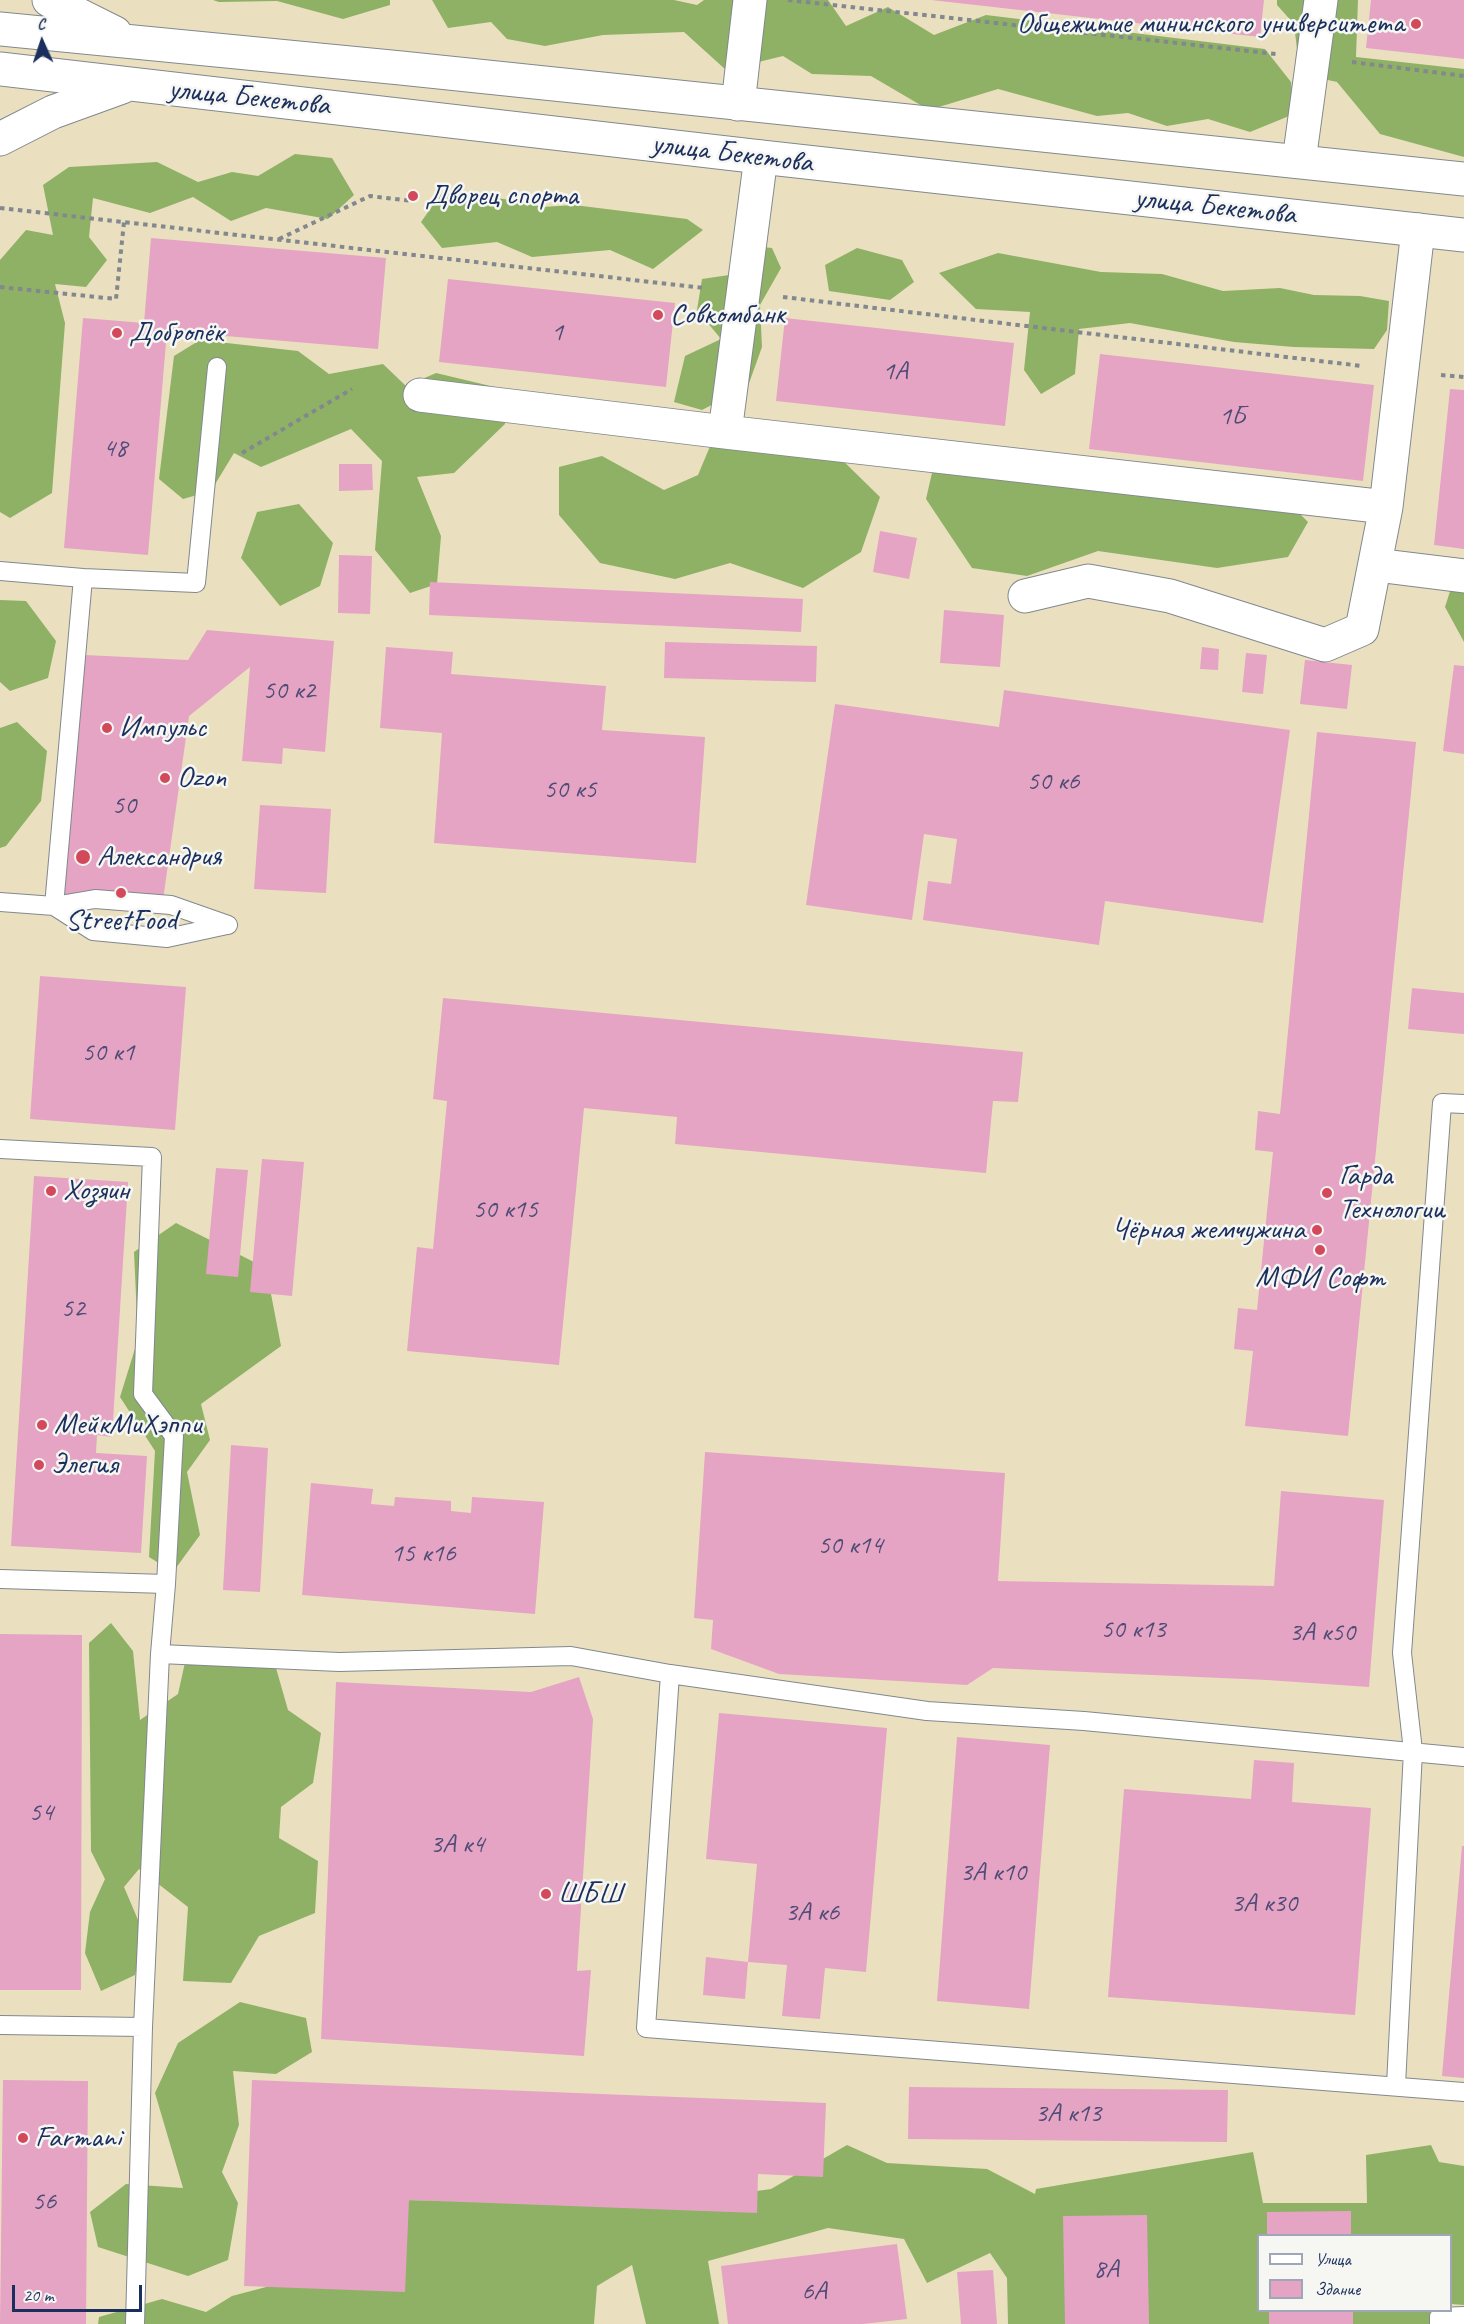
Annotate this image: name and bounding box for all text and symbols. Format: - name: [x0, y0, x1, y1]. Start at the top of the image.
- place label: Общежитие мининского университета: [1017, 6, 1404, 42]
- north arrow: [12, 12, 72, 72]
- text: С: [37, 14, 45, 34]
- marker: Общежитие мининского университета: [1409, 17, 1423, 31]
- street label: улица Бекетова: [167, 72, 331, 124]
- street label: улица Бекетова: [649, 126, 815, 182]
- place label: Дворец спорта: [425, 178, 578, 214]
- street label: улица Бекетова: [1133, 181, 1297, 233]
- marker: Дворец спорта: [406, 189, 420, 203]
- place label: Совкомбанк: [670, 297, 785, 333]
- marker: Совкомбанк: [651, 308, 665, 322]
- place label: Добропёк: [129, 315, 224, 351]
- house number: 1: [551, 317, 563, 349]
- marker: Добропёк: [110, 326, 124, 340]
- house number: 1А: [882, 356, 908, 388]
- house number: 1Б: [1219, 401, 1245, 433]
- house number: 48: [103, 433, 127, 465]
- house number: 50 к2: [263, 675, 315, 707]
- place label: Импульс: [119, 710, 206, 746]
- marker: Импульс: [100, 721, 114, 735]
- place label: Ozon: [177, 760, 226, 796]
- house number: 50 к6: [1027, 766, 1079, 798]
- marker: Ozon: [158, 771, 172, 785]
- house number: 50 к5: [544, 774, 596, 806]
- house number: 50: [112, 790, 136, 822]
- place label: Александрия: [97, 839, 221, 875]
- marker: Александрия: [74, 848, 92, 866]
- marker: StreetFood: [114, 886, 128, 900]
- place label: StreetFood: [65, 903, 177, 939]
- house number: 50 к1: [82, 1037, 134, 1069]
- place label: Гарда Технологии: [1339, 1158, 1445, 1228]
- place label: Хозяин: [63, 1173, 129, 1209]
- marker: Хозяин: [44, 1184, 58, 1198]
- marker: Гарда Технологии: [1320, 1186, 1334, 1200]
- house number: 50 к15: [472, 1194, 538, 1226]
- place label: Чёрная жемчужина: [1111, 1212, 1305, 1248]
- marker: Чёрная жемчужина: [1310, 1223, 1324, 1237]
- marker: МФИ Софт: [1313, 1243, 1327, 1257]
- place label: МФИ Софт: [1255, 1260, 1385, 1296]
- house number: 52: [61, 1293, 85, 1325]
- place label: МейкМиХэппи: [54, 1407, 202, 1443]
- marker: МейкМиХэппи: [35, 1418, 49, 1432]
- place label: Элегия: [51, 1447, 118, 1483]
- marker: Элегия: [32, 1458, 46, 1472]
- house number: 50 к14: [817, 1530, 883, 1562]
- house number: 15 к16: [390, 1538, 456, 1570]
- house number: 50 к13: [1100, 1614, 1166, 1646]
- house number: 3А к50: [1289, 1617, 1355, 1649]
- house number: 54: [29, 1797, 53, 1829]
- house number: 3А к4: [430, 1829, 484, 1861]
- house number: 3А к10: [960, 1857, 1026, 1889]
- place label: ШБШ: [558, 1876, 622, 1912]
- marker: ШБШ: [539, 1887, 553, 1901]
- house number: 3А к30: [1231, 1888, 1297, 1920]
- house number: 3А к6: [785, 1897, 839, 1929]
- house number: 3А к13: [1035, 2098, 1101, 2130]
- place label: Farmani: [35, 2120, 121, 2156]
- marker: Farmani: [16, 2131, 30, 2145]
- house number: 56: [32, 2186, 56, 2218]
- legend: [1257, 2234, 1452, 2312]
- text: Улица: [1315, 2248, 1351, 2270]
- house number: 8А: [1093, 2254, 1119, 2286]
- scale bar: [15, 2273, 146, 2311]
- house number: 6А: [801, 2276, 827, 2308]
- text: Здание: [1315, 2278, 1360, 2300]
- text: 20 m: [23, 2284, 54, 2306]

